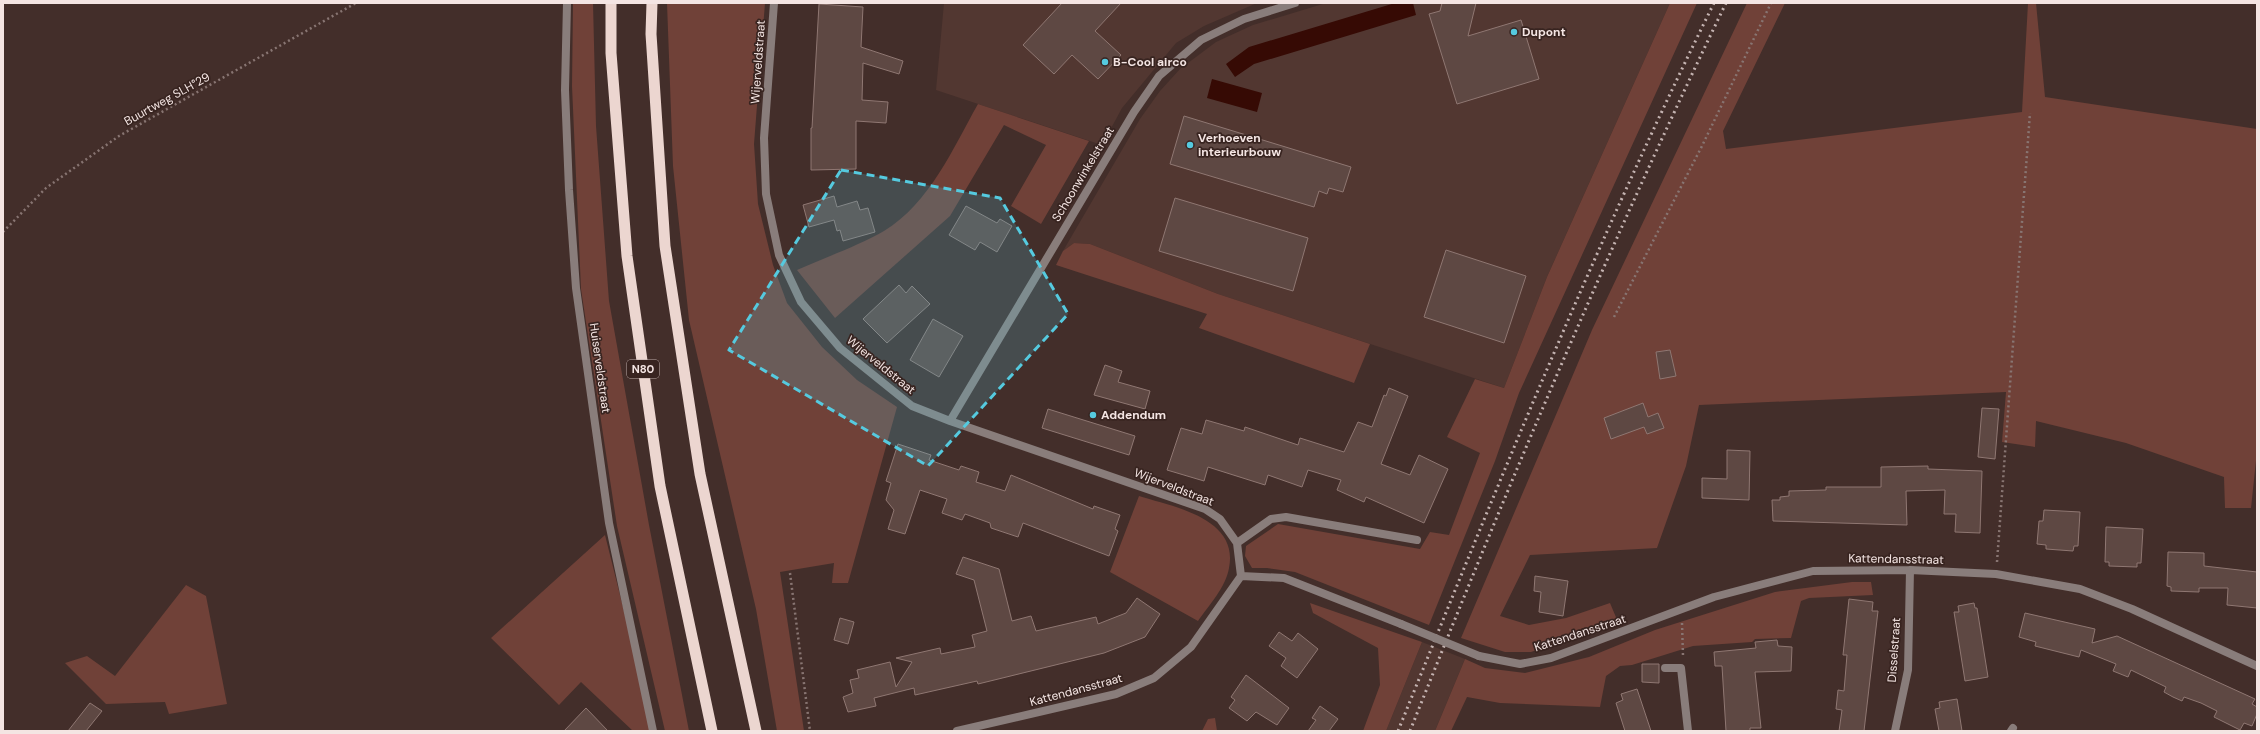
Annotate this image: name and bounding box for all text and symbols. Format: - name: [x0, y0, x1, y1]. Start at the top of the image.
- street label: Wijerveldstraat: [747, 19, 769, 105]
- place label: Dupont: [1522, 24, 1566, 40]
- marker: Dupont: [1509, 27, 1519, 37]
- place label: B-Cool airco: [1113, 54, 1187, 70]
- marker: B-Cool airco: [1100, 57, 1110, 67]
- street label: Buurtweg SLH°29: [121, 69, 213, 129]
- street label: Schoonwinkelstraat: [1048, 123, 1118, 225]
- place label: Verhoeven interieurbouw: [1198, 130, 1281, 160]
- marker: Verhoeven interieurbouw: [1185, 140, 1195, 150]
- street label: Huiserveldstraat: [586, 322, 614, 414]
- street label: Wijerveldstraat: [843, 332, 919, 398]
- road number: N80: [627, 360, 659, 378]
- place label: Addendum: [1101, 407, 1166, 423]
- marker: Addendum: [1088, 410, 1098, 420]
- street label: Wijerveldstraat: [1132, 464, 1216, 510]
- street label: Kattendansstraat: [1848, 550, 1944, 568]
- street label: Kattendansstraat: [1532, 611, 1628, 655]
- street label: Disselstraat: [1884, 617, 1904, 683]
- street label: Kattendansstraat: [1028, 670, 1124, 710]

